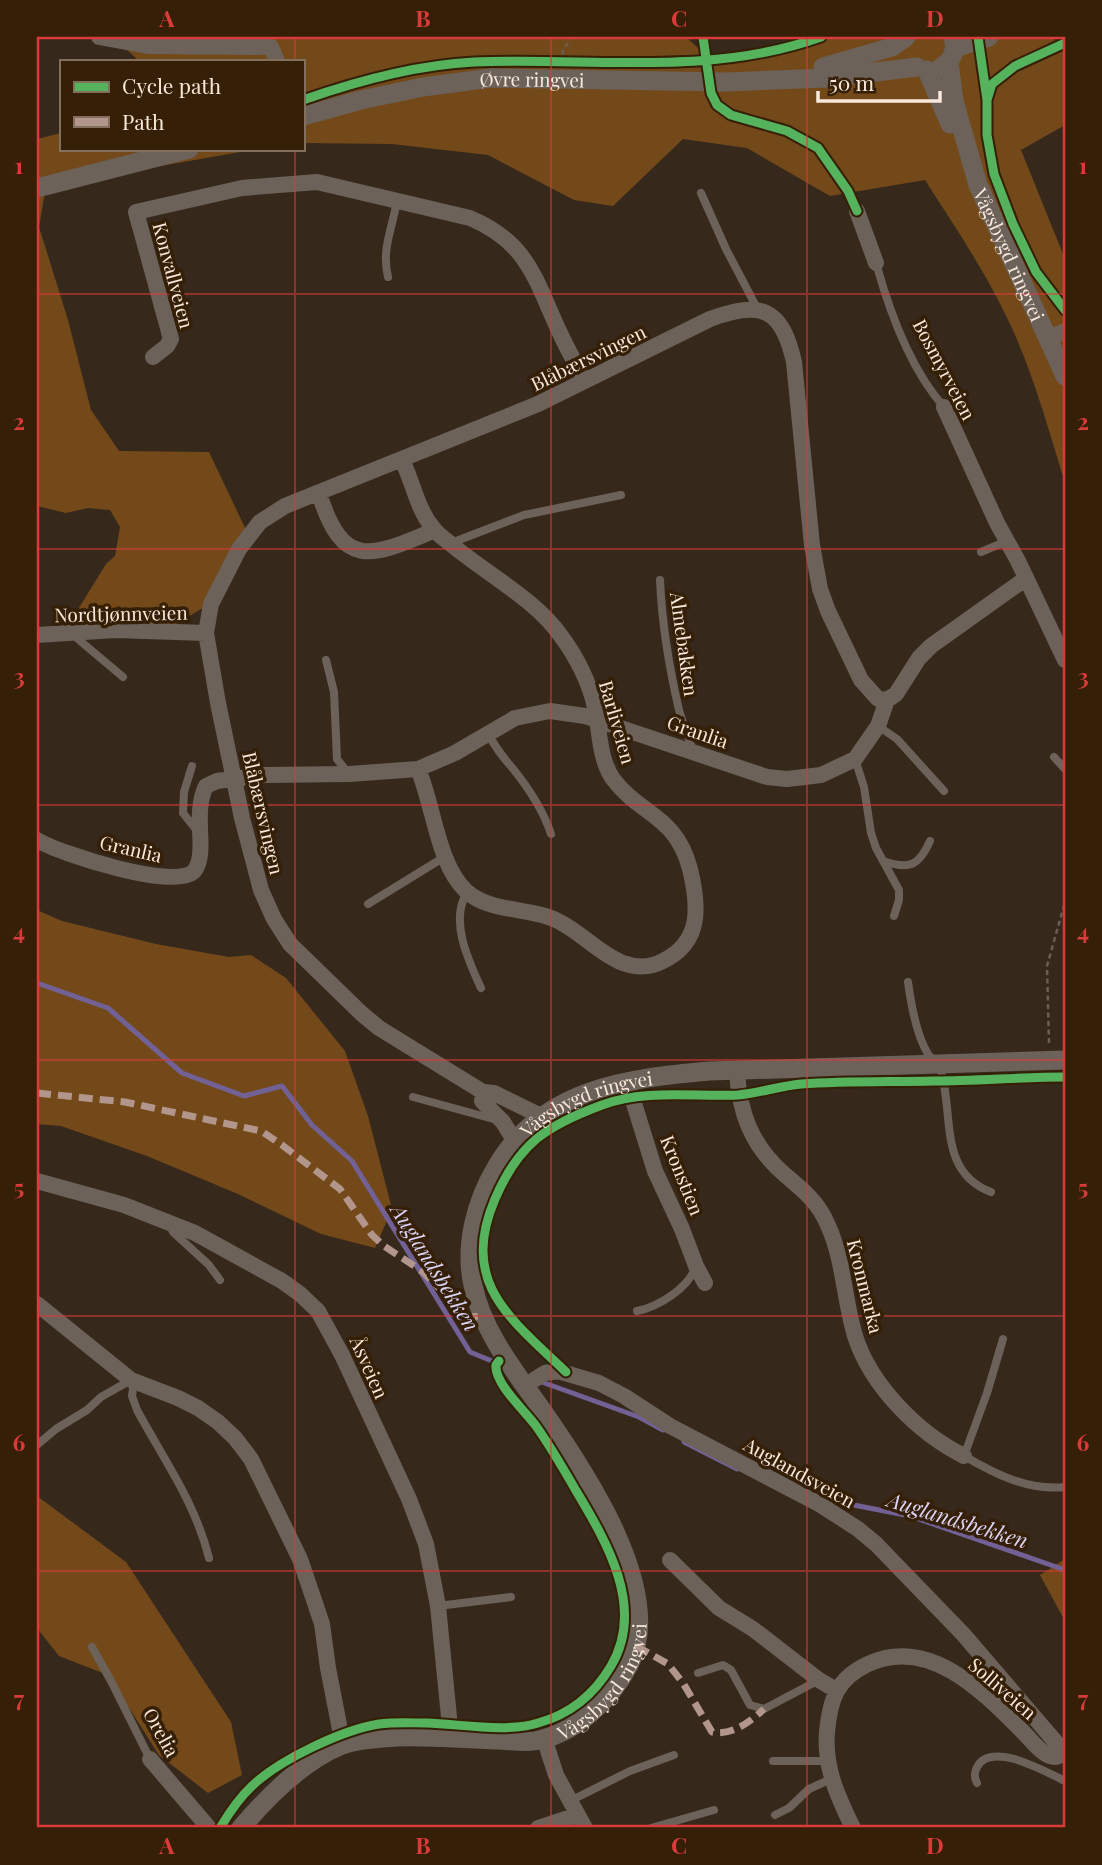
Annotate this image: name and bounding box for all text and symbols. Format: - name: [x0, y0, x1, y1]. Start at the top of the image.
- text: A: [158, 2, 175, 33]
- text: B: [415, 2, 431, 33]
- text: C: [671, 2, 687, 33]
- text: D: [926, 2, 944, 33]
- legend: [60, 60, 304, 150]
- scale bar: [818, 60, 941, 104]
- street label: Øvre ringvei: [478, 65, 585, 93]
- text: 50 m: [829, 68, 875, 96]
- text: Cycle path: [122, 71, 222, 99]
- text: Path: [122, 107, 165, 135]
- text: 1: [15, 149, 24, 180]
- text: 1: [1079, 149, 1088, 180]
- street label: Vågsbygd ringvei: [968, 183, 1051, 326]
- street label: Konvallveien: [147, 219, 201, 332]
- street label: Bosmyrveien: [908, 314, 983, 425]
- street label: Blåbærsvingen: [526, 318, 651, 396]
- text: 2: [13, 405, 25, 436]
- text: 2: [1077, 405, 1089, 436]
- street label: Almebakken: [665, 589, 705, 698]
- street label: Nordtjønnveien: [54, 599, 188, 627]
- text: 3: [13, 660, 25, 691]
- text: 3: [1077, 660, 1089, 691]
- street label: Barliveien: [594, 677, 642, 767]
- street label: Granlia: [664, 708, 733, 754]
- street label: Blåbærsvingen: [237, 749, 291, 878]
- street label: Granlia: [97, 828, 165, 868]
- text: 4: [13, 915, 25, 946]
- text: 4: [1077, 915, 1089, 946]
- street label: Vågsbygd ringvei: [513, 1064, 655, 1143]
- street label: Kronstien: [655, 1131, 711, 1219]
- text: 5: [14, 1171, 24, 1202]
- text: 5: [1078, 1171, 1088, 1202]
- water label: Auglandsbekken: [385, 1196, 486, 1336]
- street label: Kronmarka: [842, 1236, 890, 1336]
- street label: Åsveien: [344, 1331, 396, 1403]
- text: 6: [13, 1426, 26, 1457]
- text: 6: [1077, 1426, 1090, 1457]
- street label: Auglandsveien: [739, 1430, 861, 1514]
- water label: Auglandsbekken: [883, 1484, 1032, 1554]
- street label: Vågsbygd ringvei: [552, 1622, 652, 1746]
- street label: Solliveien: [963, 1651, 1043, 1725]
- text: 7: [14, 1682, 25, 1713]
- text: 7: [1078, 1682, 1089, 1713]
- street label: Orelia: [138, 1703, 186, 1762]
- text: A: [158, 1829, 175, 1860]
- text: B: [415, 1829, 431, 1860]
- text: C: [671, 1829, 687, 1860]
- text: D: [926, 1829, 944, 1860]

